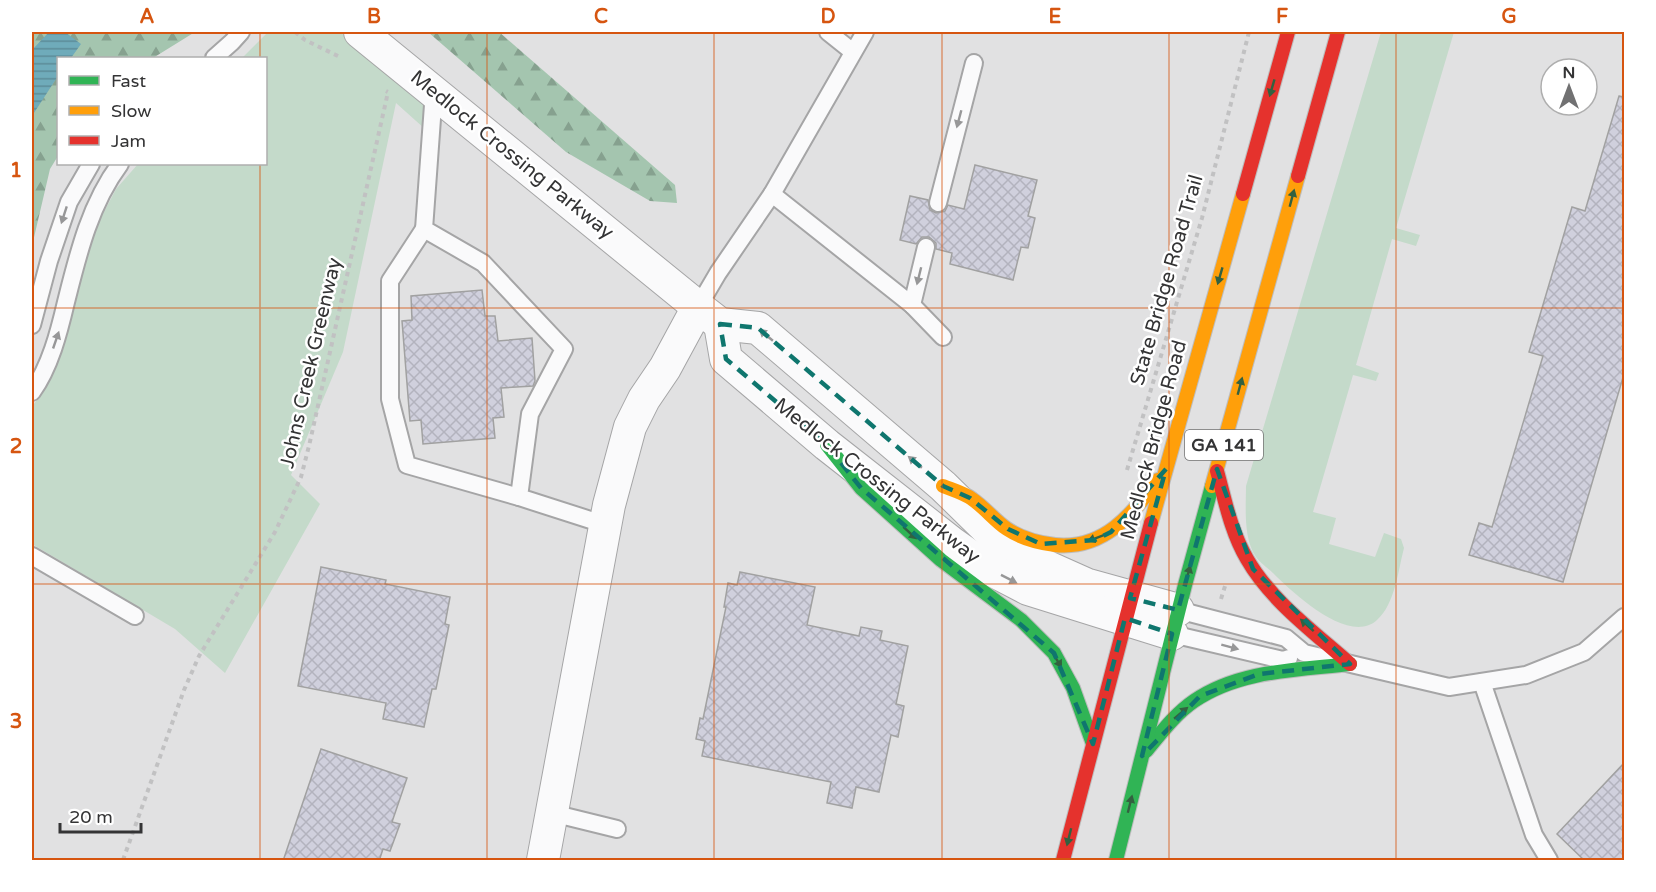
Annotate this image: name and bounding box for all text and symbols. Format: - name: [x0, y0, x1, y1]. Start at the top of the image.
- text: A: [140, 5, 155, 29]
- text: B: [367, 5, 381, 29]
- text: C: [594, 5, 608, 29]
- text: D: [820, 5, 836, 29]
- text: E: [1049, 5, 1062, 29]
- text: F: [1276, 5, 1288, 29]
- text: G: [1501, 5, 1517, 29]
- legend: [57, 57, 267, 165]
- north arrow: [1539, 57, 1599, 117]
- text: N: [1563, 63, 1575, 83]
- street label: Medlock Crossing Parkway: [406, 66, 619, 245]
- text: Fast: [111, 70, 146, 92]
- one-way arrow: [1267, 79, 1276, 97]
- text: Slow: [111, 100, 152, 122]
- one-way arrow: [954, 110, 964, 128]
- text: Jam: [111, 130, 146, 152]
- text: 1: [10, 159, 22, 183]
- street label: State Bridge Road Trail: [1125, 172, 1209, 388]
- one-way arrow: [1288, 189, 1297, 207]
- one-way arrow: [59, 206, 68, 224]
- street label: Johns Creek Greenway: [275, 255, 347, 471]
- one-way arrow: [913, 266, 923, 285]
- one-way arrow: [1215, 267, 1224, 285]
- one-way arrow: [759, 329, 774, 342]
- one-way arrow: [52, 330, 61, 348]
- street label: Medlock Bridge Road: [1116, 338, 1192, 542]
- one-way arrow: [1236, 377, 1245, 395]
- street label: Medlock Crossing Parkway: [769, 393, 985, 569]
- road number: GA 141: [1185, 430, 1263, 460]
- text: 2: [10, 435, 22, 459]
- one-way arrow: [907, 455, 923, 468]
- one-way arrow: [902, 526, 917, 539]
- one-way arrow: [1087, 534, 1105, 544]
- one-way arrow: [1184, 565, 1193, 583]
- one-way arrow: [1001, 574, 1018, 584]
- one-way arrow: [1300, 619, 1315, 632]
- one-way arrow: [1220, 642, 1239, 652]
- one-way arrow: [1052, 652, 1062, 669]
- one-way arrow: [1173, 706, 1189, 719]
- text: 3: [10, 710, 22, 734]
- one-way arrow: [1126, 794, 1136, 813]
- scale bar: [60, 796, 141, 834]
- text: 20 m: [69, 806, 113, 828]
- one-way arrow: [1064, 829, 1073, 847]

